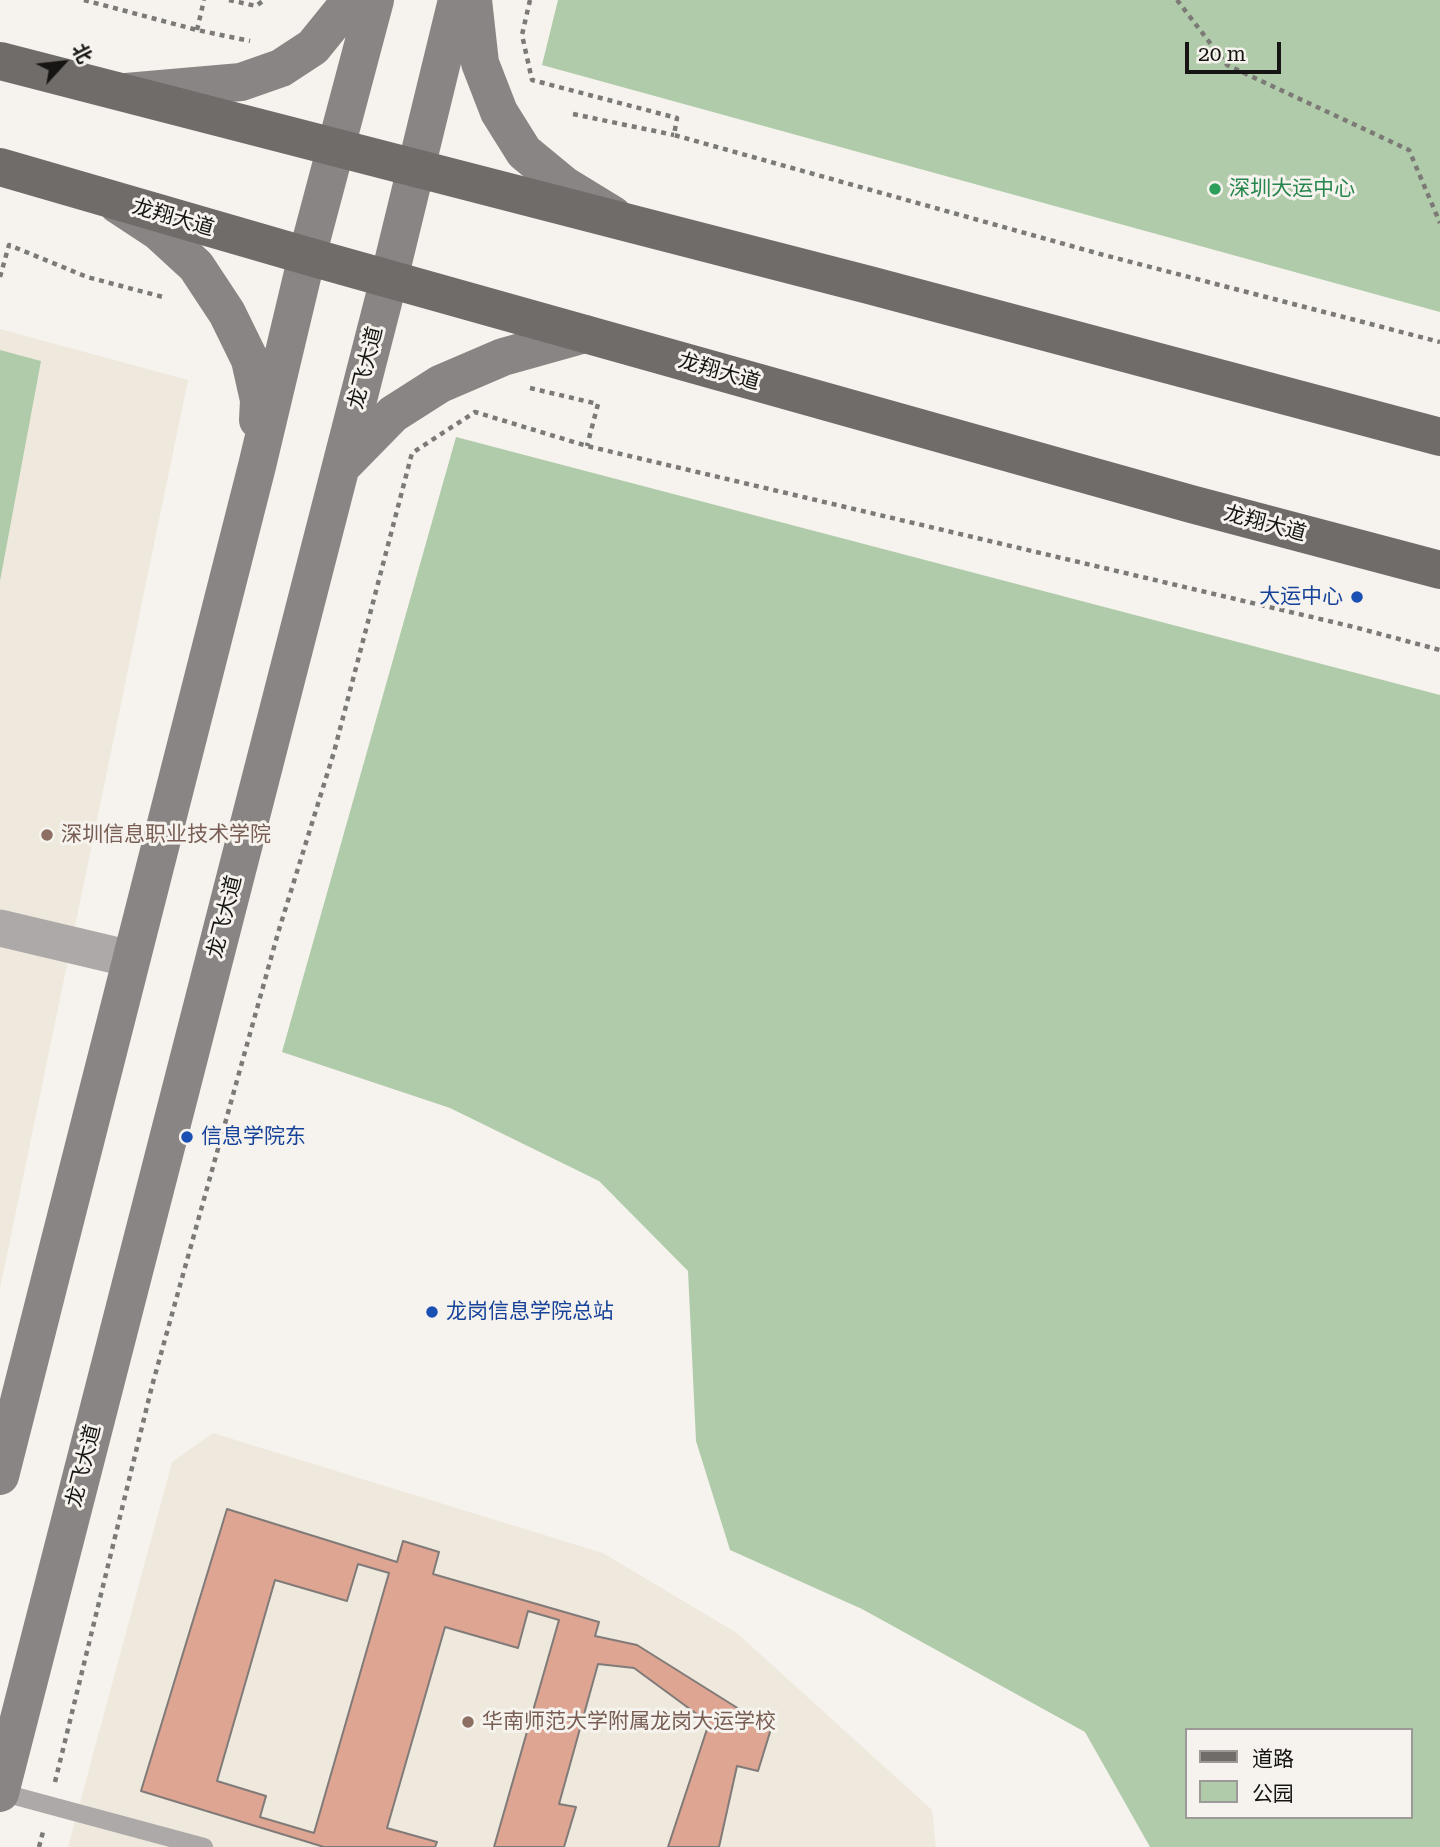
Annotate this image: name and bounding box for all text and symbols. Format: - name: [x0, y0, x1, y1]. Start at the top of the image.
- north arrow: [28, 28, 98, 98]
- scale bar: [1188, 28, 1284, 72]
- text: 北: [68, 40, 97, 67]
- text: 20 m: [1198, 42, 1246, 66]
- place label: 深圳大运中心: [1229, 176, 1355, 202]
- marker: 深圳大运中心: [1207, 181, 1223, 197]
- street label: 龙翔大道: [129, 194, 217, 242]
- street label: 龙飞大道: [344, 324, 388, 412]
- street label: 龙翔大道: [675, 348, 763, 396]
- street label: 龙翔大道: [1221, 501, 1309, 547]
- place label: 大运中心: [1259, 584, 1343, 610]
- marker: 大运中心: [1349, 589, 1365, 605]
- place label: 深圳信息职业技术学院: [61, 822, 271, 848]
- marker: 深圳信息职业技术学院: [39, 827, 55, 843]
- street label: 龙飞大道: [203, 873, 247, 961]
- place label: 信息学院东: [201, 1124, 306, 1150]
- marker: 信息学院东: [179, 1129, 195, 1145]
- place label: 龙岗信息学院总站: [446, 1299, 614, 1325]
- marker: 龙岗信息学院总站: [424, 1304, 440, 1320]
- street label: 龙飞大道: [62, 1422, 106, 1510]
- place label: 华南师范大学附属龙岗大运学校: [482, 1709, 776, 1735]
- marker: 华南师范大学附属龙岗大运学校: [460, 1714, 476, 1730]
- legend: [1184, 1728, 1412, 1819]
- text: 道路: [1252, 1747, 1294, 1771]
- text: 公园: [1252, 1782, 1294, 1806]

